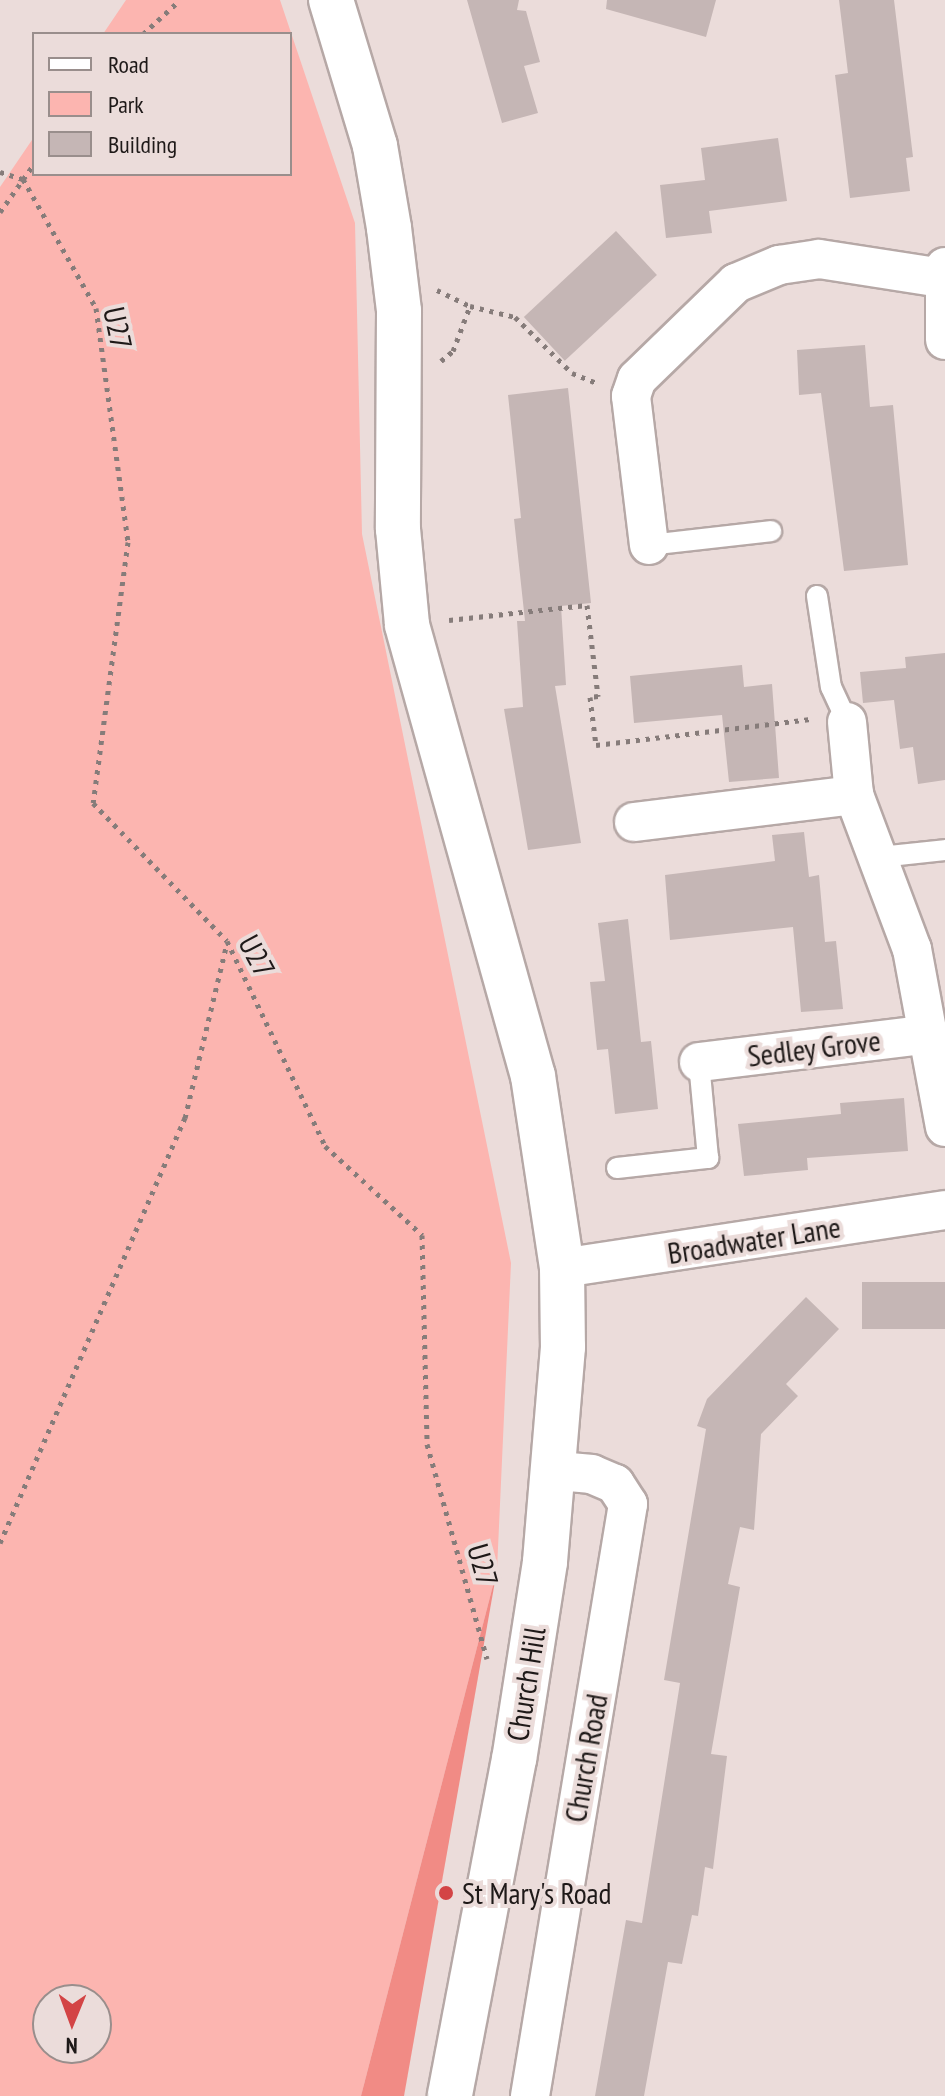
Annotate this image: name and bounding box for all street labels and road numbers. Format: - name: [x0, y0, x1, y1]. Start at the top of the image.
- street label: U27: [96, 303, 140, 353]
- street label: U27: [231, 929, 283, 983]
- street label: Sedley Grove: [745, 1022, 883, 1074]
- street label: Broadwater Lane: [665, 1209, 843, 1271]
- street label: U27: [460, 1540, 506, 1590]
- street label: Church Hill: [499, 1624, 553, 1744]
- street label: Church Road: [557, 1691, 615, 1825]

